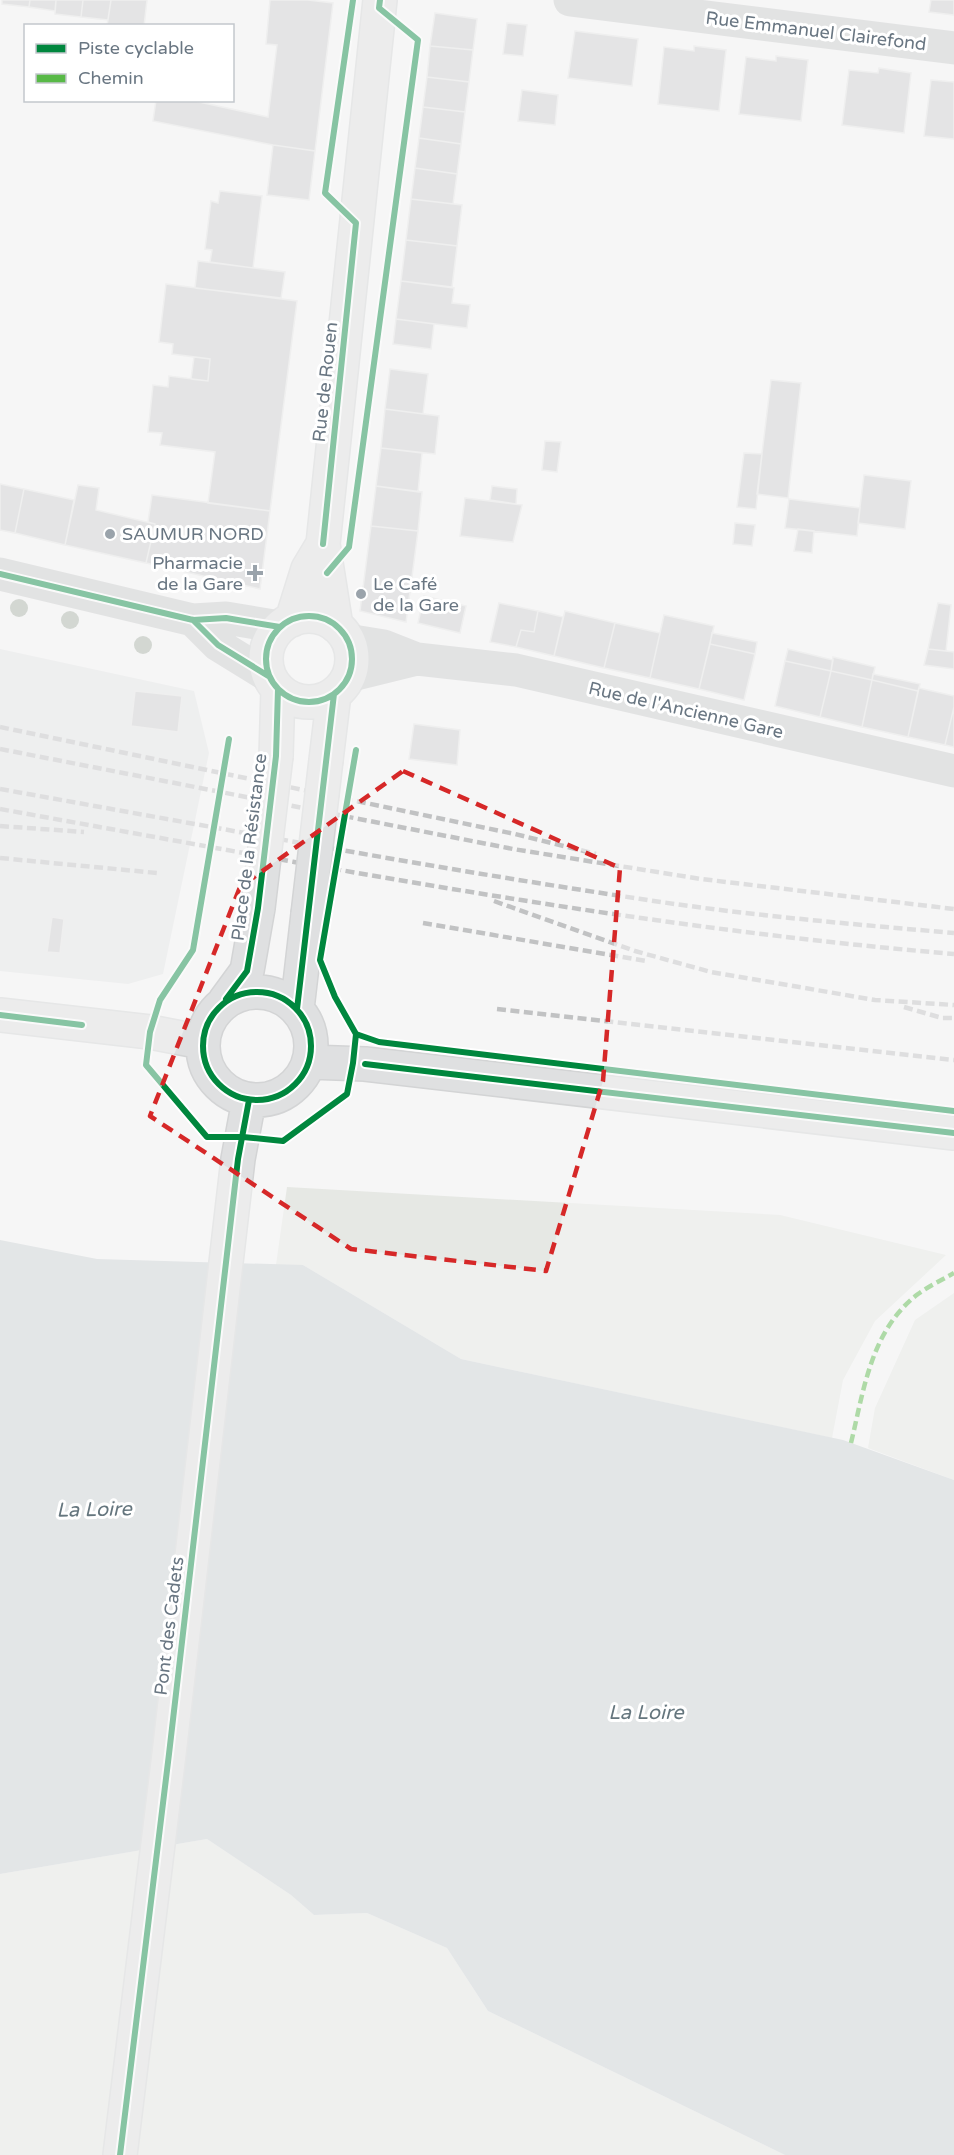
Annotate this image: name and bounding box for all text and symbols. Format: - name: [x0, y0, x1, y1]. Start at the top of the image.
- street label: Rue Emmanuel Clairefond: [704, 7, 928, 55]
- legend: [24, 24, 234, 102]
- text: Piste cyclable: [78, 37, 194, 59]
- text: Chemin: [78, 67, 144, 89]
- street label: Rue de Rouen: [308, 321, 342, 443]
- place label: SAUMUR NORD: [122, 523, 264, 545]
- marker: SAUMUR NORD: [103, 527, 117, 541]
- place label: Pharmacie de la Gare: [152, 552, 243, 595]
- marker: Pharmacie de la Gare: [248, 566, 262, 580]
- place label: Le Café de la Gare: [373, 573, 459, 616]
- marker: Le Café de la Gare: [354, 587, 368, 601]
- street label: Rue de l'Ancienne Gare: [586, 677, 786, 743]
- street label: Place de la Résistance: [227, 752, 271, 942]
- water label: La Loire: [56, 1497, 134, 1523]
- street label: Pont des Cadets: [150, 1555, 188, 1697]
- water label: La Loire: [608, 1701, 685, 1725]

